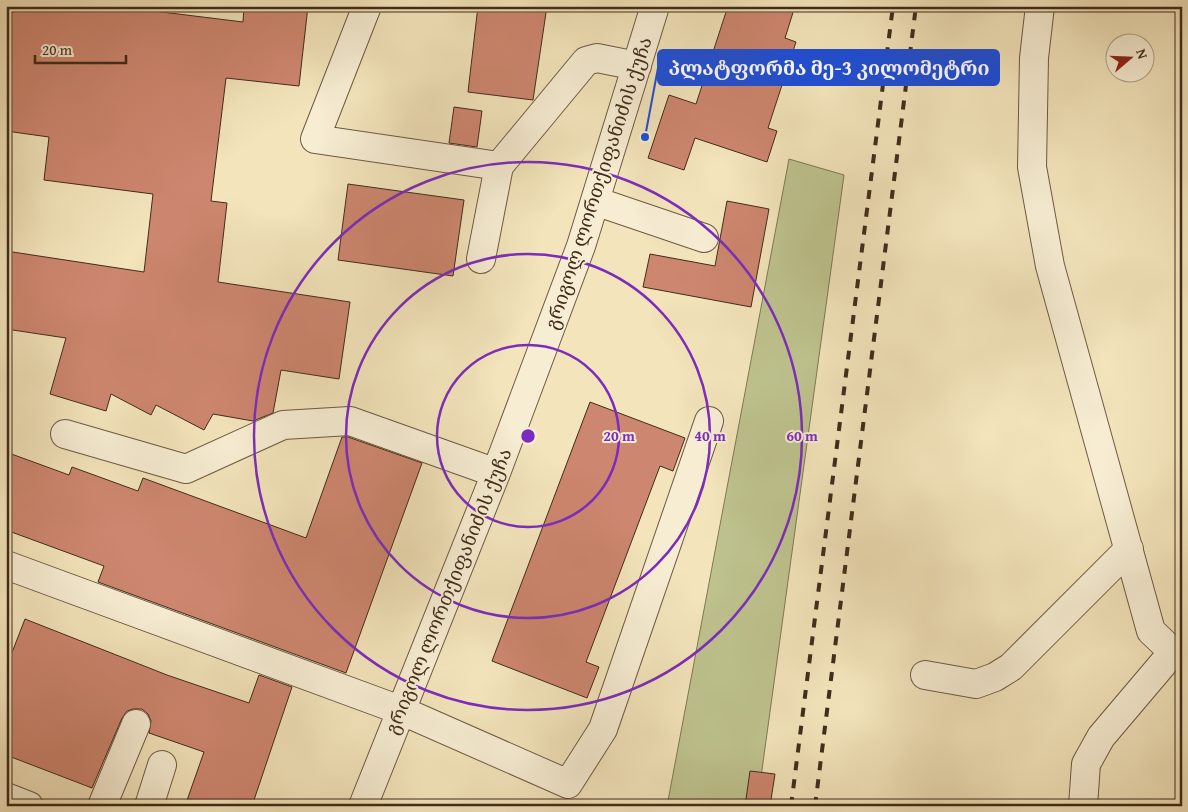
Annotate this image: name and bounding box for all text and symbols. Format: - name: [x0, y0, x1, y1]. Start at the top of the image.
- scale bar: [35, 32, 126, 64]
- north arrow: [1106, 32, 1156, 82]
- street label: გრიგოლ ლორთქიფანიძის ქუჩა: [537, 33, 659, 333]
- text: 20 m: [42, 39, 73, 60]
- text: N: [1131, 46, 1153, 62]
- callout: პლატფორმა მე-3 კილომეტრი: [658, 50, 999, 85]
- text: პლატფორმა მე-3 კილომეტრი: [668, 53, 990, 82]
- text: 20 m: [603, 425, 635, 446]
- text: 40 m: [694, 425, 726, 446]
- text: 60 m: [786, 425, 818, 446]
- centre of rings: [519, 427, 537, 445]
- street label: გრიგოლ ლორთქიფანიძის ქუჩა: [378, 444, 518, 738]

